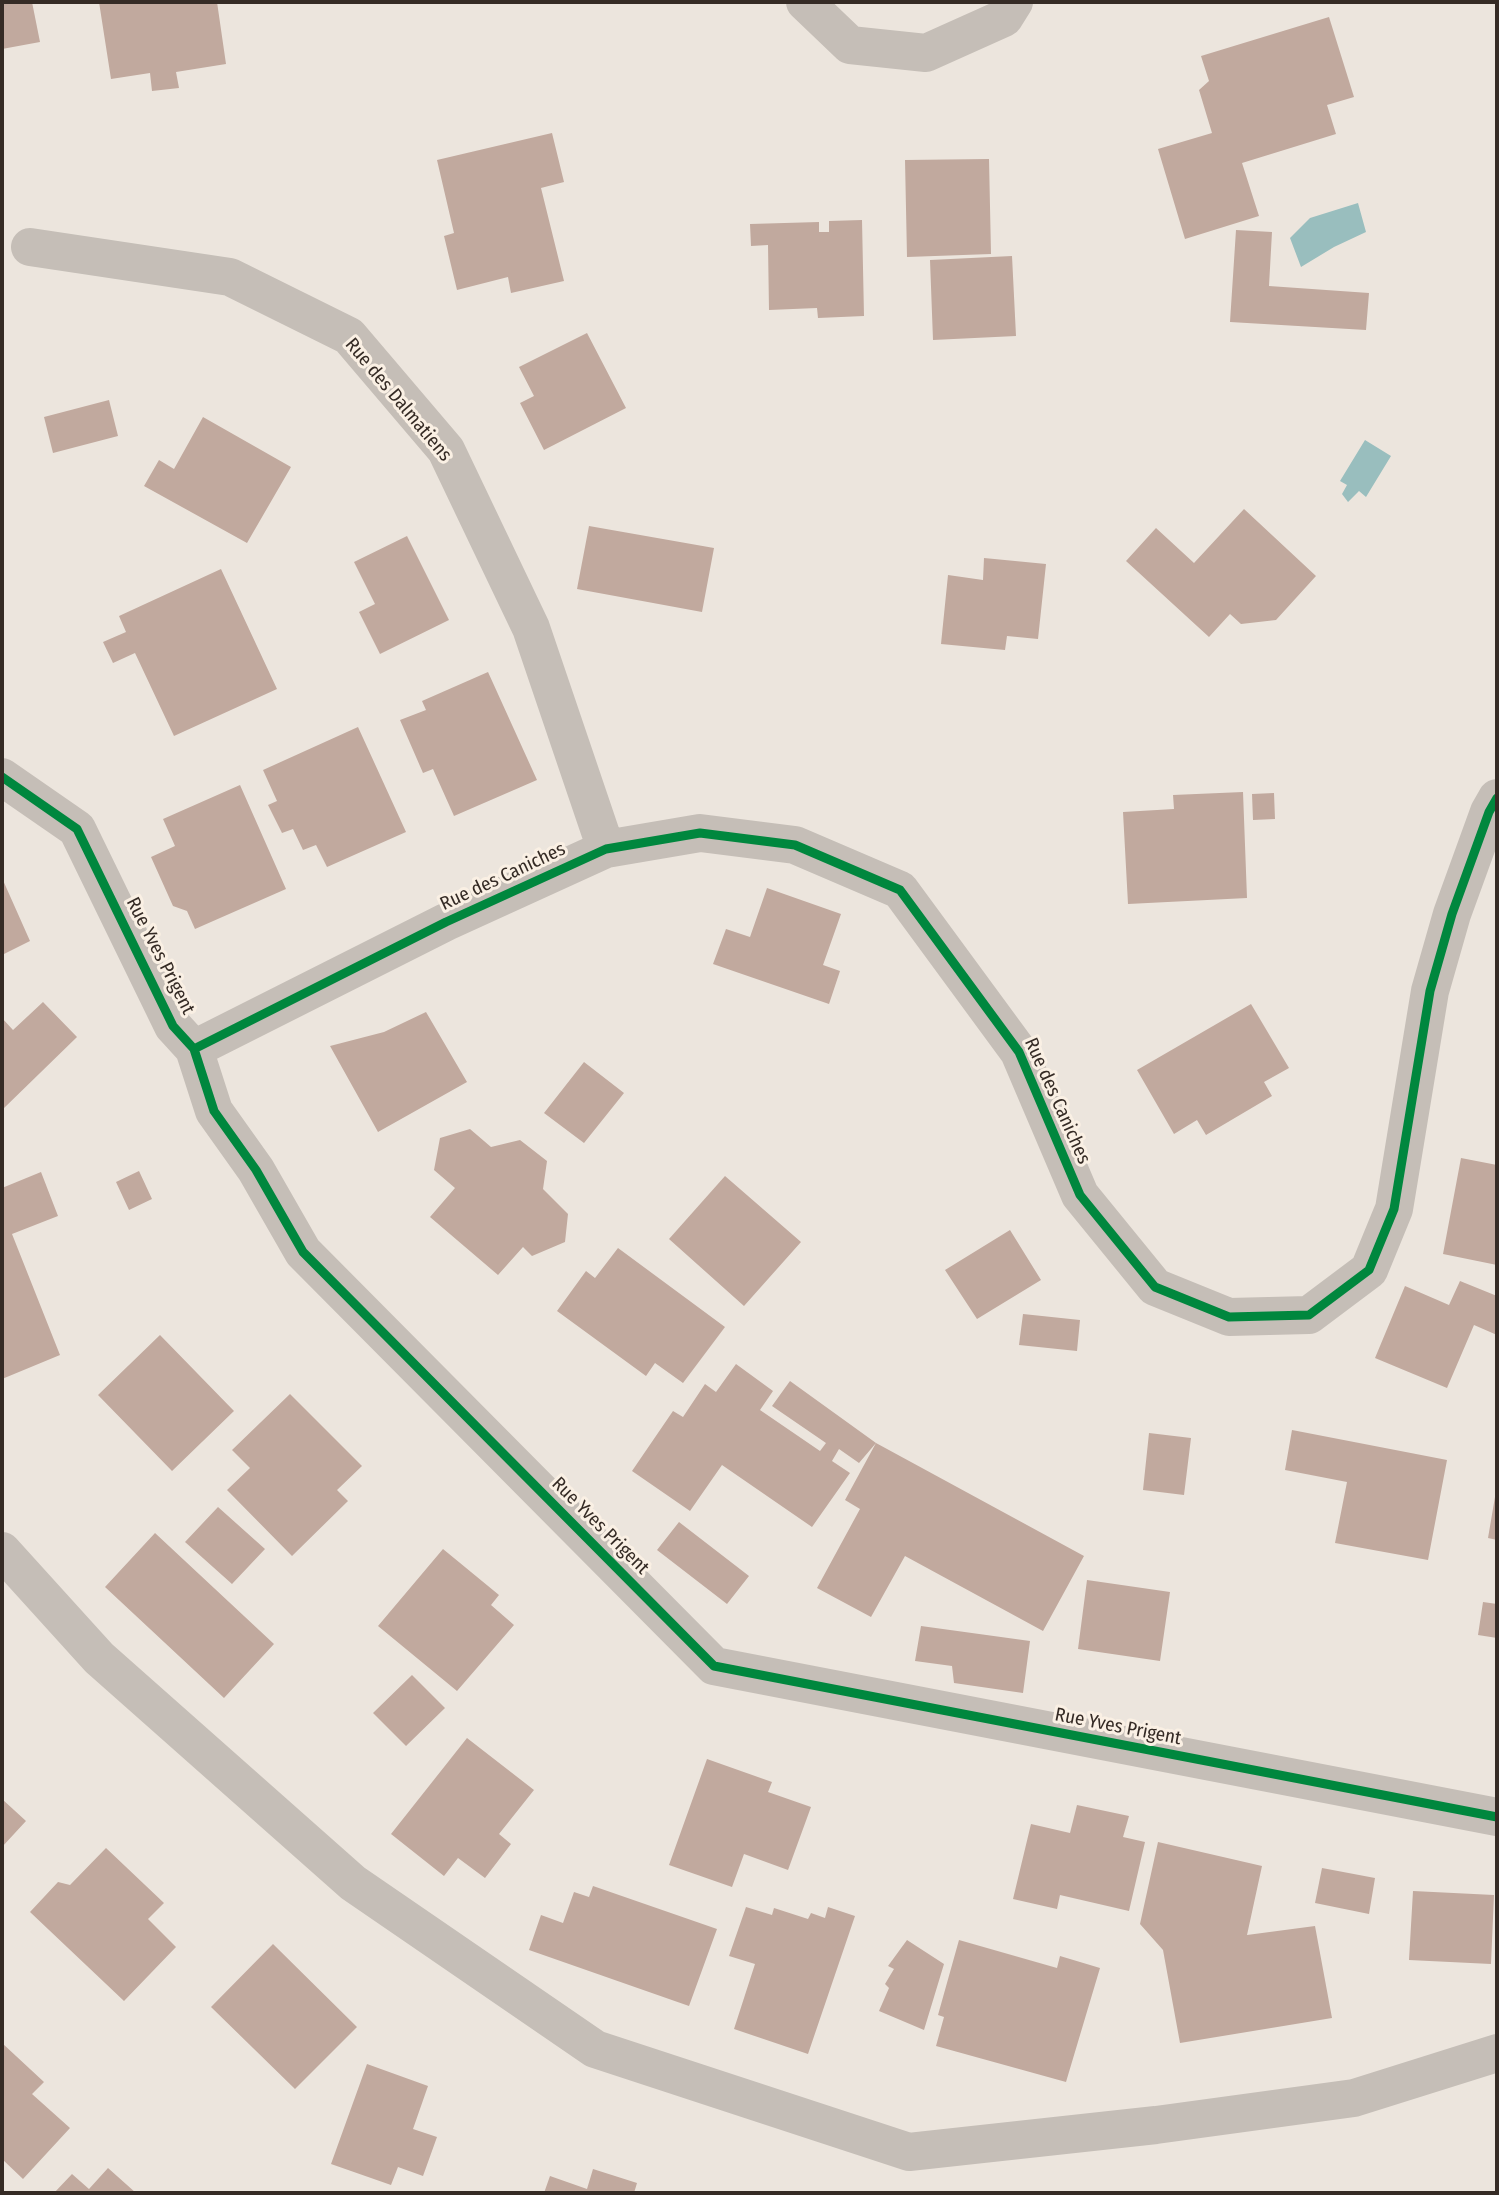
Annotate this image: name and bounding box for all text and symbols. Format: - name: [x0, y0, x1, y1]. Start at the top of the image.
- street label: Rue des Dalmatiens: [340, 334, 456, 466]
- street label: Rue des Caniches: [437, 838, 569, 916]
- street label: Rue Yves Prigent: [121, 894, 199, 1018]
- street label: Rue des Caniches: [1019, 1034, 1095, 1168]
- street label: Rue Yves Prigent: [547, 1473, 653, 1579]
- street label: Rue Yves Prigent: [1053, 1704, 1183, 1750]

